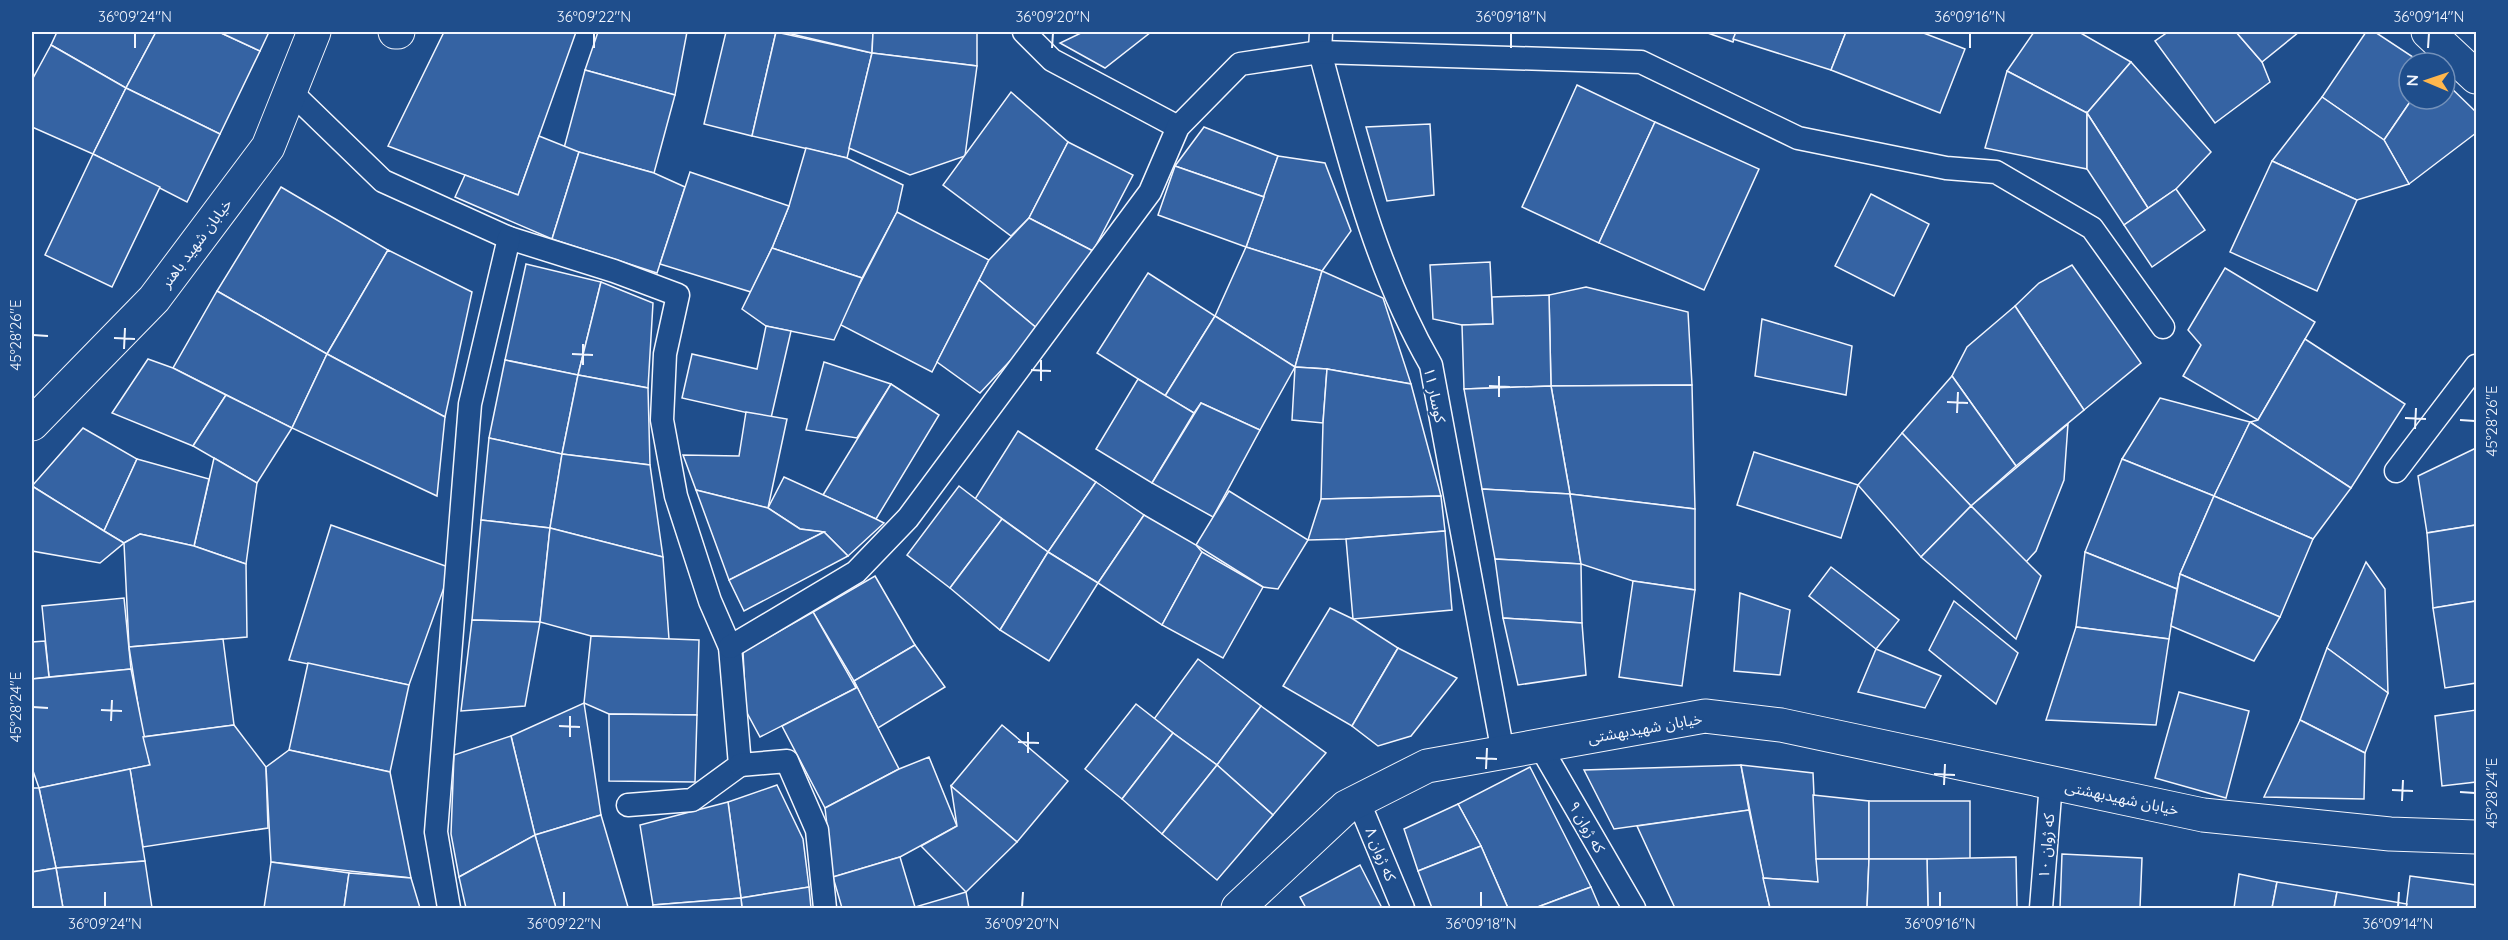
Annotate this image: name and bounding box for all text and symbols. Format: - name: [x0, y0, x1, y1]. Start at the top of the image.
- text: 36°09'24"N: [98, 7, 172, 26]
- text: 36°09'22"N: [557, 7, 631, 26]
- text: 36°09'20"N: [1015, 7, 1091, 26]
- text: 36°09'18"N: [1475, 7, 1547, 26]
- text: 36°09'16"N: [1934, 7, 2006, 26]
- text: 36°09'14"N: [2394, 7, 2465, 26]
- north arrow: [2397, 51, 2457, 111]
- text: N: [2402, 74, 2422, 87]
- street label: خیابان شهید باهنر: [156, 195, 236, 292]
- text: 45°28'26"E: [6, 299, 25, 371]
- street label: کوسار ۱۱: [1420, 366, 1450, 425]
- text: 45°28'26"E: [2482, 385, 2501, 457]
- text: 45°28'24"E: [6, 672, 25, 742]
- street label: خیابان شهیدبهشتی: [1586, 709, 1704, 747]
- text: 45°28'24"E: [2482, 758, 2501, 828]
- street label: خیابان شهیدبهشتی: [2064, 777, 2181, 819]
- street label: که ژوان ۹: [1565, 798, 1610, 857]
- street label: که ژوان ۱۰: [2034, 812, 2058, 879]
- street label: که ژوان ۸: [1362, 824, 1401, 884]
- text: 36°09'24"N: [68, 914, 142, 933]
- text: 36°09'22"N: [527, 914, 601, 933]
- text: 36°09'20"N: [984, 914, 1060, 933]
- text: 36°09'18"N: [1445, 914, 1517, 933]
- text: 36°09'16"N: [1904, 914, 1976, 933]
- text: 36°09'14"N: [2363, 914, 2434, 933]

